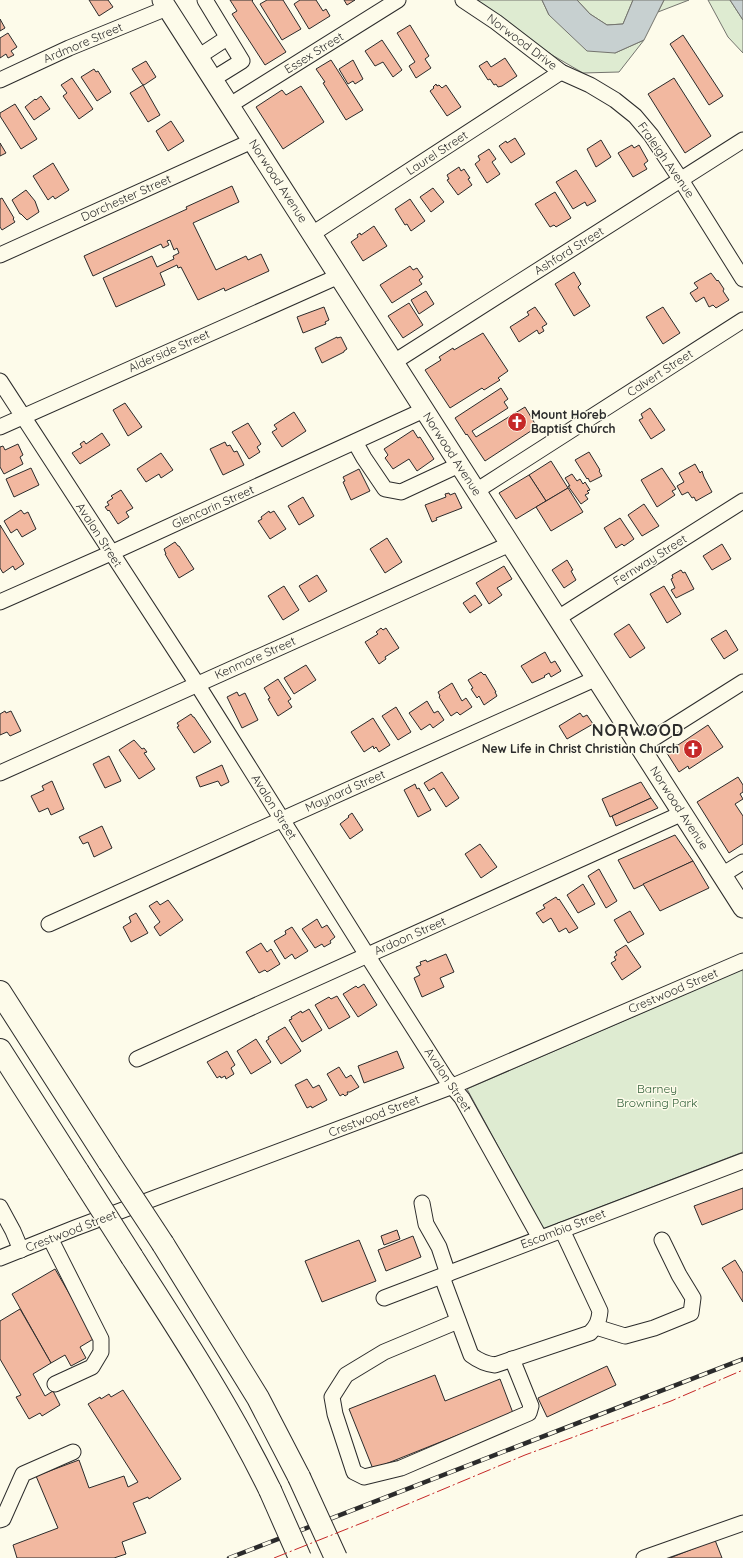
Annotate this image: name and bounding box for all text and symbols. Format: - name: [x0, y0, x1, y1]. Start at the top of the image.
- street label: Norwood Drive: [484, 10, 561, 73]
- street label: Ardmore Street: [41, 19, 125, 66]
- street label: Essex Street: [281, 29, 346, 77]
- street label: Fraleigh Avenue: [635, 119, 698, 201]
- street label: Laurel Street: [403, 127, 470, 178]
- street label: Norwood Avenue: [246, 136, 311, 225]
- street label: Dorchester Street: [78, 171, 173, 224]
- street label: Ashford Street: [531, 223, 606, 278]
- street label: Alderside Street: [126, 326, 212, 375]
- street label: Calvert Street: [624, 346, 695, 399]
- place label: Mount Horeb Baptist Church: [531, 407, 616, 436]
- street label: Norwood Avenue: [420, 409, 485, 498]
- church icon: Mount Horeb Baptist Church: [506, 411, 528, 433]
- street label: Glencarin Street: [169, 482, 256, 531]
- street label: Avalon Street: [73, 500, 126, 570]
- street label: Fernway Street: [610, 531, 689, 588]
- street label: Kenmore Street: [212, 633, 298, 682]
- district label: NORWOOD: [592, 720, 684, 740]
- church icon: New Life in Christ Christian Church: [682, 738, 704, 760]
- place label: New Life in Christ Christian Church: [482, 741, 679, 756]
- street label: Norwood Avenue: [647, 763, 712, 852]
- street label: Maynard Street: [302, 766, 387, 815]
- street label: Avalon Street: [248, 771, 300, 842]
- street label: Ardoon Street: [372, 913, 448, 958]
- street label: Crestwood Street: [626, 965, 720, 1016]
- street label: Avalon Street: [422, 1045, 475, 1115]
- park label: Barney Browning Park: [616, 1081, 698, 1110]
- street label: Crestwood Street: [326, 1091, 421, 1140]
- street label: Escambia Street: [518, 1205, 608, 1252]
- street label: Crestwood Street: [23, 1206, 118, 1255]

